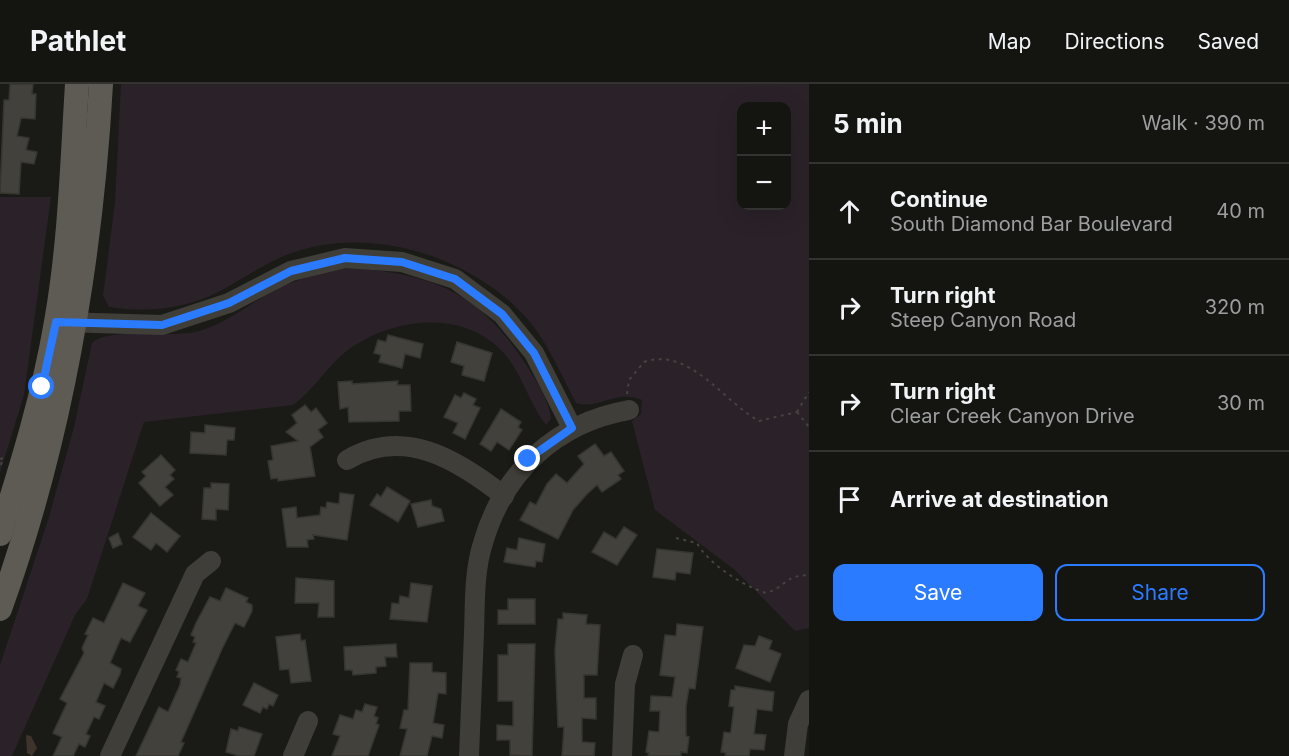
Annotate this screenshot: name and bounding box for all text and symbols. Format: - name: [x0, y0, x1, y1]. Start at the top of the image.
- text: Pathlet: [30, 24, 126, 58]
- text: Map: [988, 29, 1031, 54]
- text: Directions: [1064, 29, 1165, 54]
- text: Saved: [1198, 29, 1259, 54]
- map controls: [737, 102, 791, 210]
- button: +: [737, 102, 791, 156]
- text: 5 min: [833, 108, 903, 139]
- text: Walk · 390 m: [1142, 111, 1265, 135]
- button: −: [737, 156, 791, 210]
- text: Continue: [890, 186, 988, 212]
- icon: ahead: [833, 195, 866, 228]
- text: 40 m: [1216, 199, 1265, 223]
- text: South Diamond Bar Boulevard: [890, 212, 1173, 236]
- text: Turn right: [890, 282, 996, 308]
- icon: right: [833, 291, 866, 324]
- text: 320 m: [1205, 295, 1265, 319]
- text: Steep Canyon Road: [890, 308, 1076, 332]
- route start: [28, 373, 54, 399]
- text: Turn right: [890, 378, 996, 404]
- icon: right: [833, 387, 866, 420]
- text: 30 m: [1217, 391, 1265, 415]
- text: Clear Creek Canyon Drive: [890, 404, 1135, 428]
- route end: [514, 445, 540, 471]
- icon: arrive: [833, 483, 866, 516]
- text: Arrive at destination: [890, 486, 1109, 512]
- button: Save: [833, 564, 1043, 621]
- button: Share: [1055, 564, 1265, 621]

